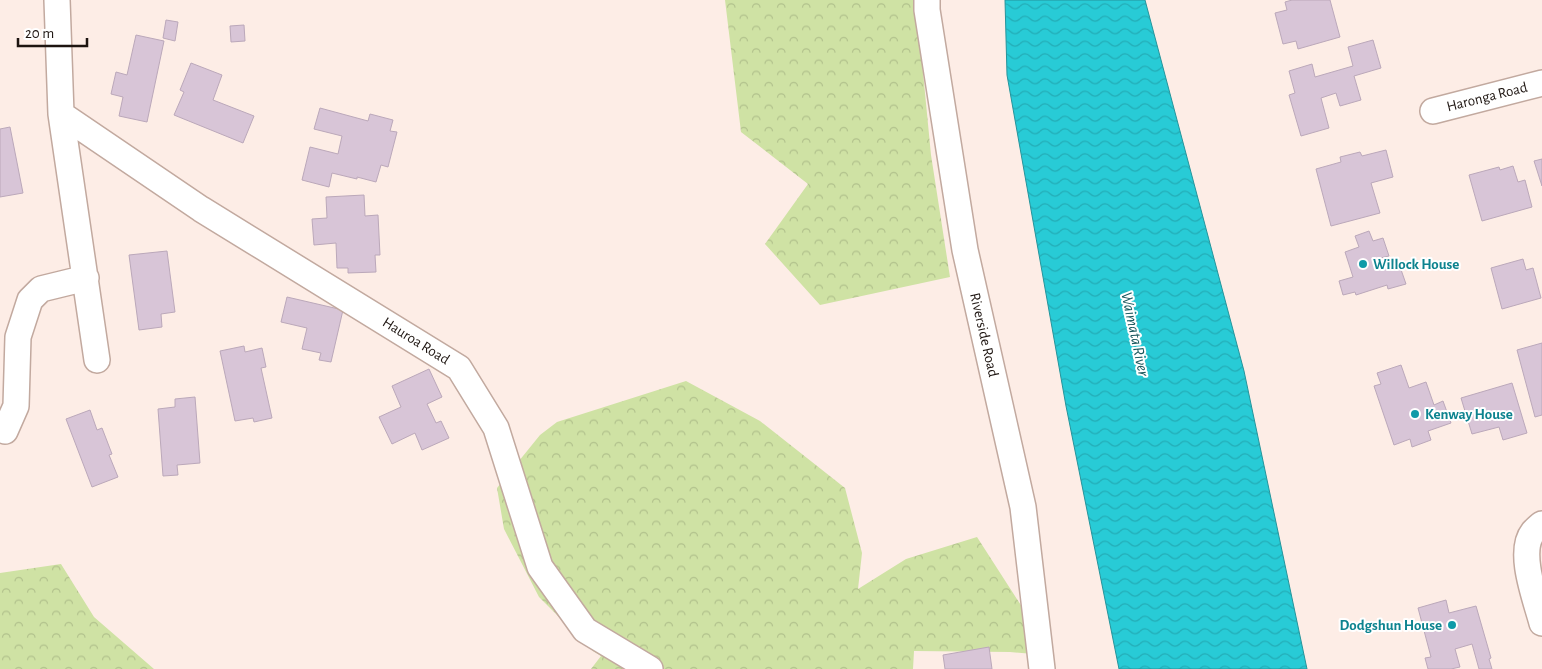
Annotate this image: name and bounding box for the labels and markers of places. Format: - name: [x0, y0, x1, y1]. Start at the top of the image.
- place label: Willock House: [1373, 257, 1459, 272]
- marker: Willock House: [1357, 258, 1369, 270]
- place label: Kenway House: [1425, 407, 1513, 422]
- marker: Kenway House: [1409, 408, 1421, 420]
- place label: Dodgshun House: [1340, 618, 1442, 633]
- marker: Dodgshun House: [1446, 619, 1458, 631]

